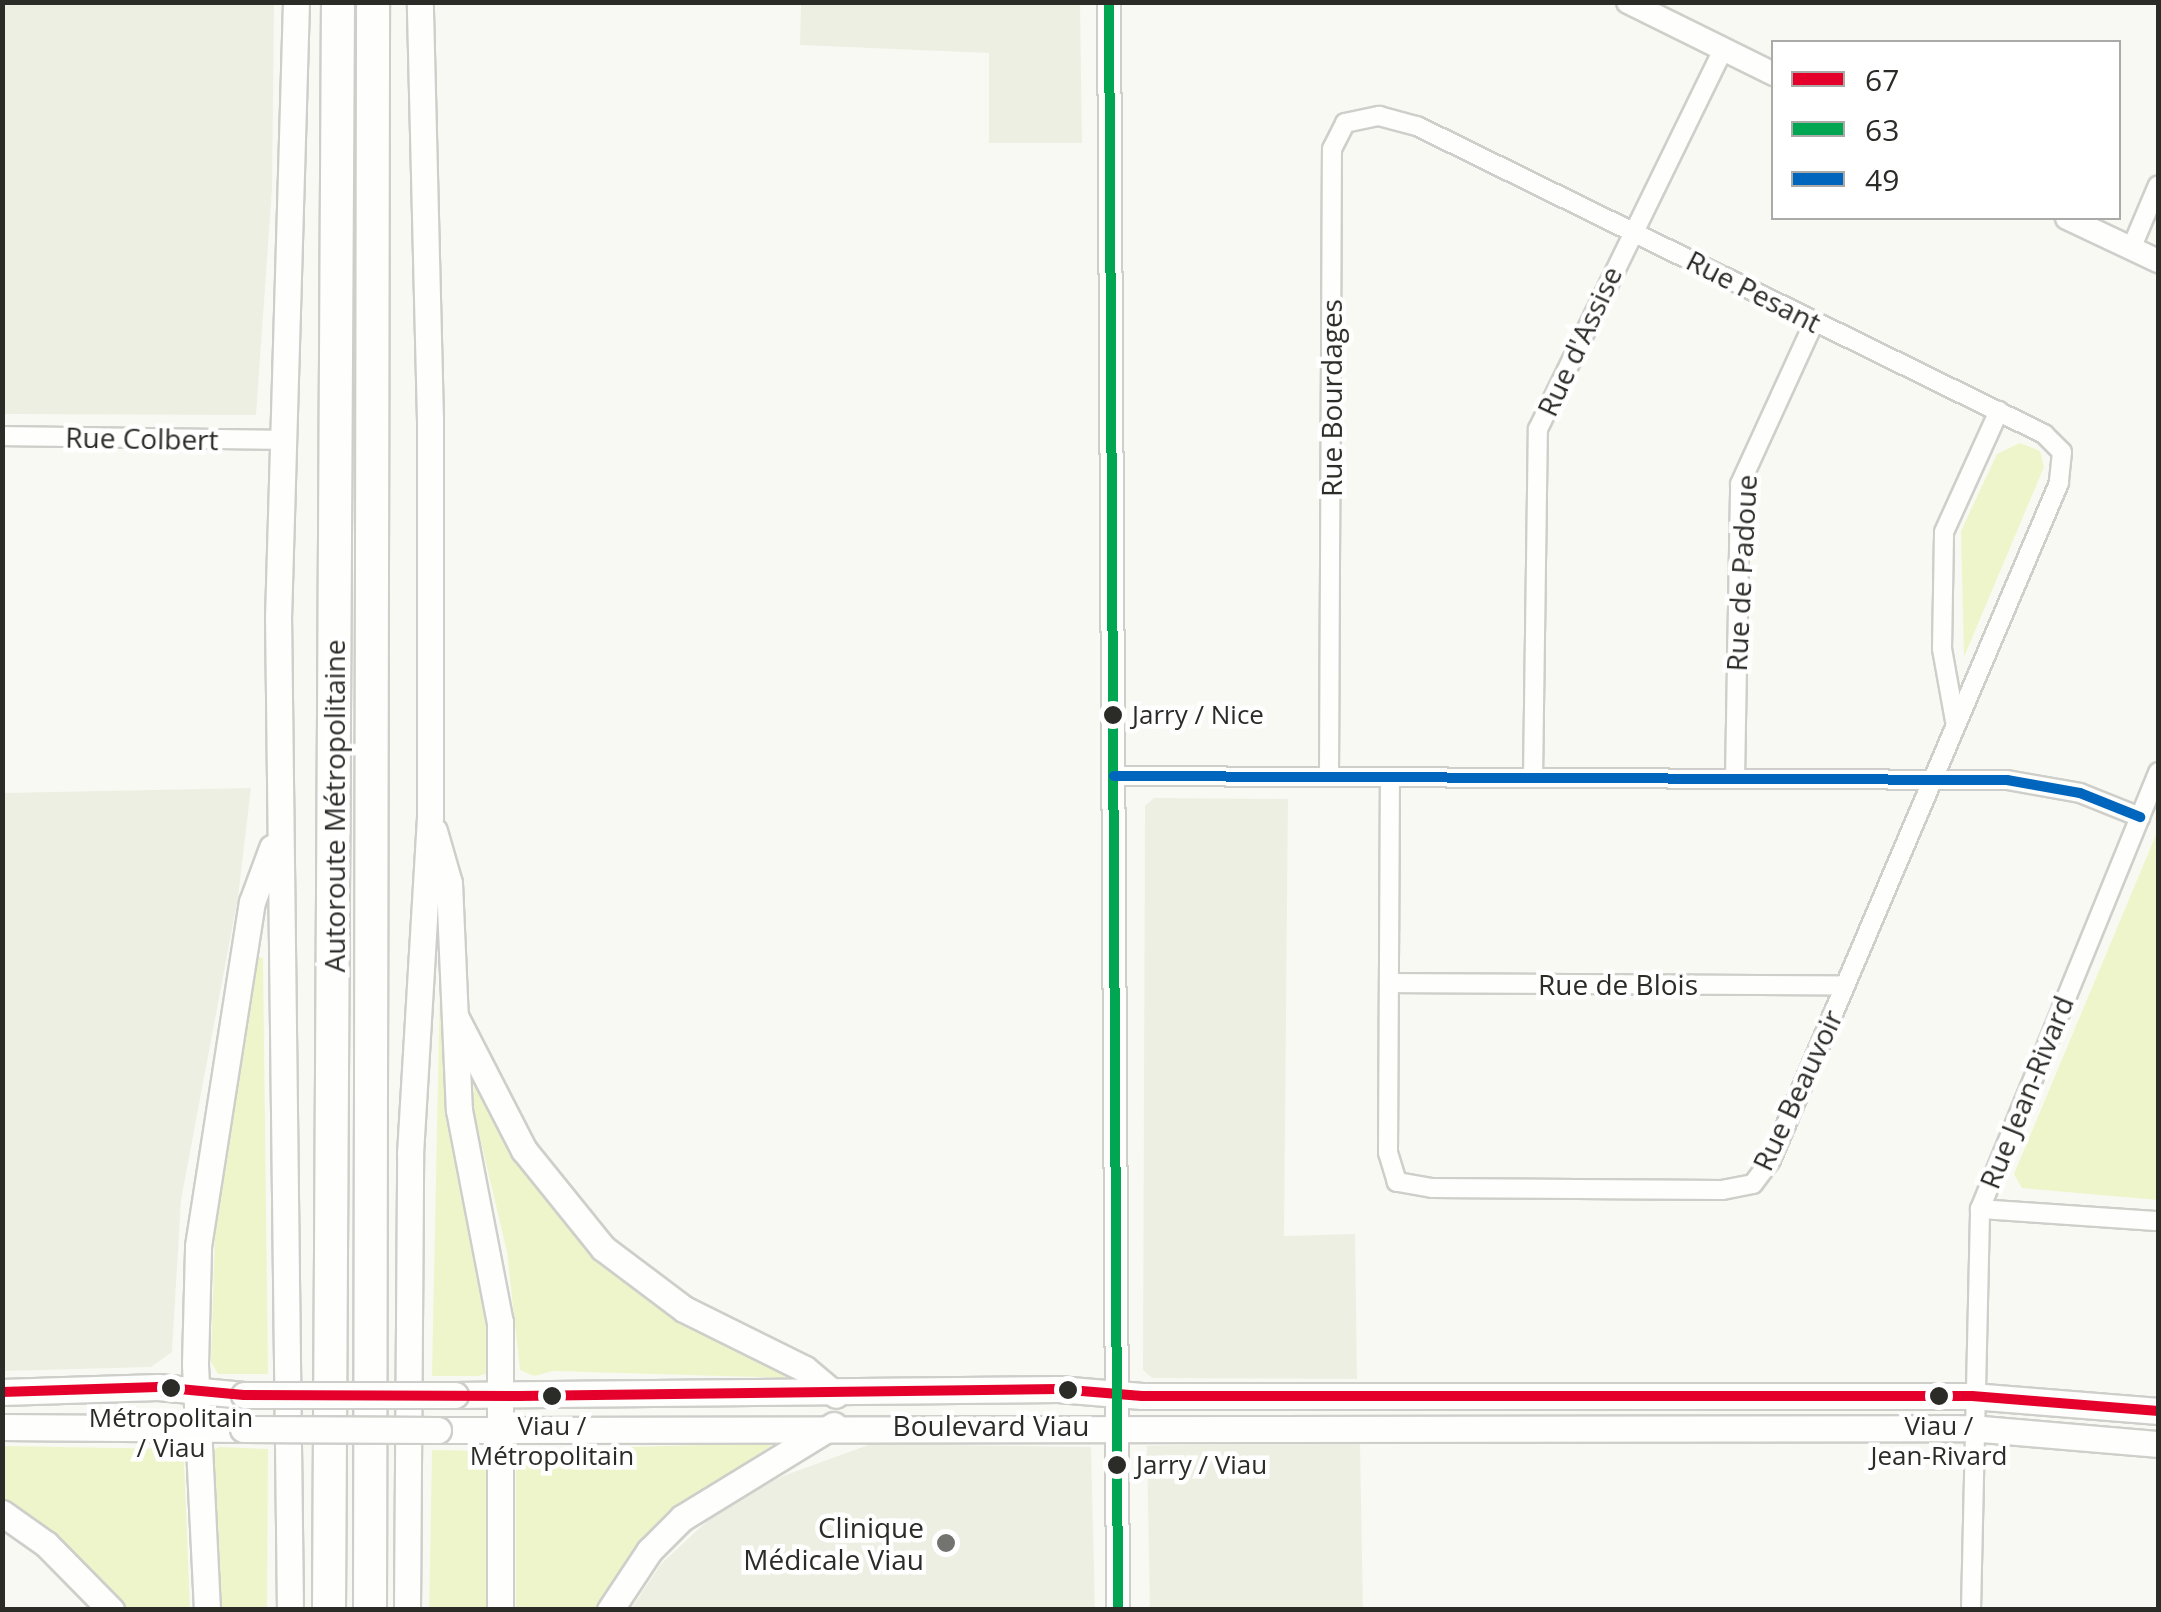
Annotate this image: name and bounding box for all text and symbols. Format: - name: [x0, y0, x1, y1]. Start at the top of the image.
- legend: [1771, 40, 2121, 220]
- text: 67: [1865, 59, 1899, 100]
- text: 63: [1865, 109, 1899, 150]
- text: 49: [1865, 159, 1899, 200]
- street label: Rue Pesant: [1681, 243, 1827, 339]
- street label: Rue d'Assise: [1530, 261, 1628, 421]
- street label: Rue Bourdages: [1314, 299, 1348, 497]
- street label: Rue Colbert: [65, 420, 219, 456]
- street label: Rue de Padoue: [1719, 474, 1763, 672]
- street label: Autoroute Métropolitaine: [317, 640, 351, 972]
- place label: Jarry / Nice: [1132, 699, 1264, 731]
- marker: Jarry / Nice: [1103, 705, 1123, 725]
- street label: Rue de Blois: [1538, 967, 1698, 1001]
- street label: Rue Jean-Rivard: [1972, 991, 2080, 1193]
- street label: Rue Beauvoir: [1745, 1004, 1849, 1176]
- marker: Métropolitain / Viau: [161, 1378, 181, 1398]
- unlabelled marker: [1058, 1380, 1078, 1400]
- marker: Viau / Métropolitain: [542, 1386, 562, 1406]
- marker: Viau / Jean-Rivard: [1929, 1386, 1949, 1406]
- place label: Métropolitain / Viau: [89, 1402, 253, 1464]
- street label: Boulevard Viau: [893, 1408, 1089, 1442]
- place label: Viau / Métropolitain: [470, 1410, 634, 1472]
- place label: Viau / Jean-Rivard: [1871, 1410, 2007, 1472]
- place label: Jarry / Viau: [1136, 1449, 1267, 1481]
- marker: Jarry / Viau: [1107, 1455, 1127, 1475]
- place label: Clinique Médicale Viau: [743, 1510, 924, 1576]
- marker: Clinique Médicale Viau: [933, 1530, 959, 1556]

